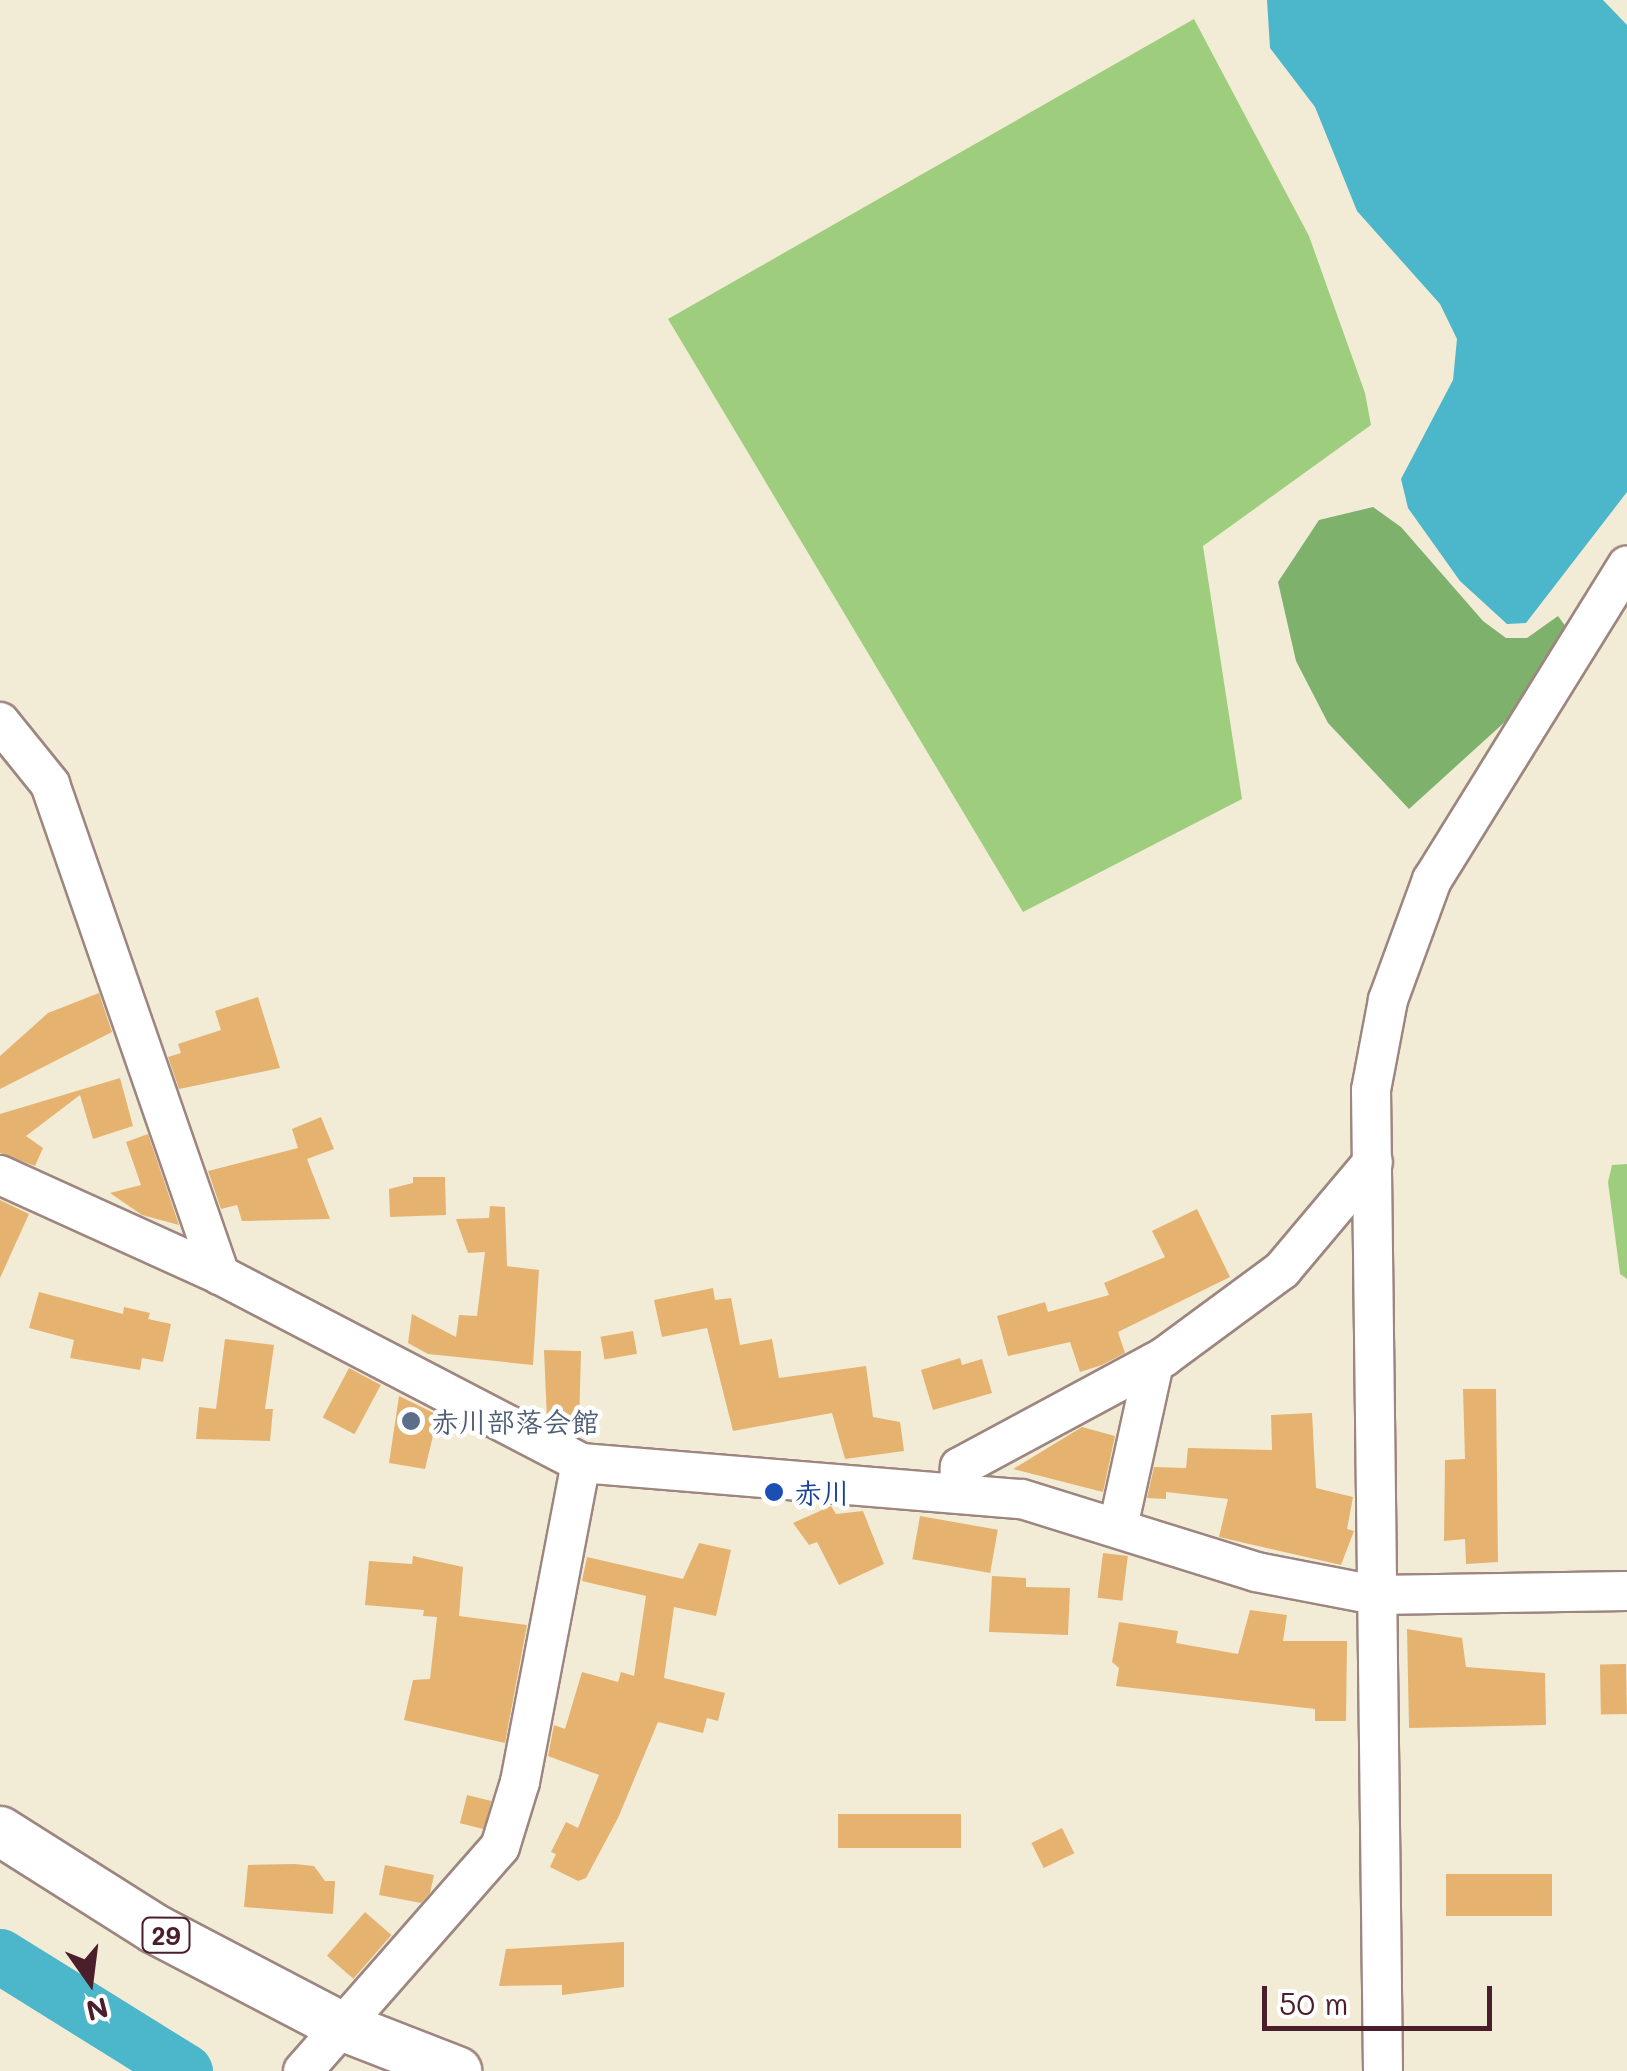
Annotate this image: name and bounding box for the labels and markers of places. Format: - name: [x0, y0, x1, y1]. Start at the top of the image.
- place label: 赤川部落会館: [431, 1404, 599, 1438]
- marker: 赤川部落会館: [400, 1410, 422, 1432]
- place label: 赤川: [794, 1475, 850, 1509]
- marker: 赤川: [763, 1481, 785, 1503]

